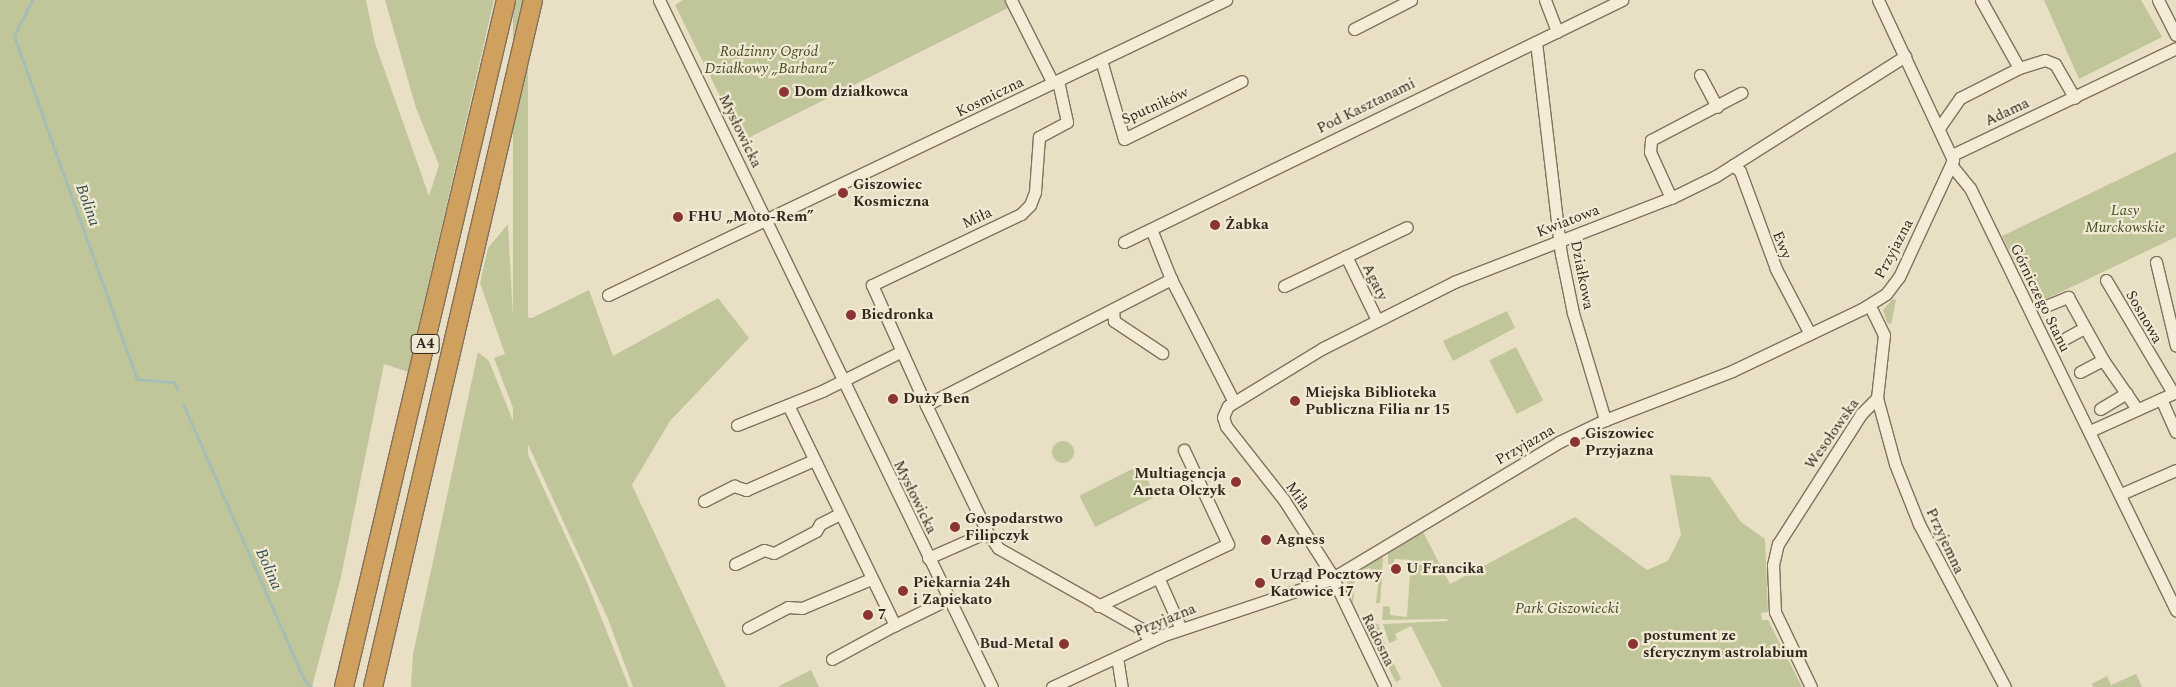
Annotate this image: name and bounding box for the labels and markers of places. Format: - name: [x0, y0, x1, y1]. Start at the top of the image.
- place label: Dom działkowca: [794, 83, 908, 101]
- marker: Dom działkowca: [778, 86, 790, 98]
- place label: Giszowiec Kosmiczna: [853, 175, 929, 210]
- marker: Giszowiec Kosmiczna: [837, 187, 849, 199]
- place label: FHU „Moto-Rem”: [688, 208, 814, 226]
- marker: FHU „Moto-Rem”: [672, 211, 684, 223]
- place label: Żabka: [1225, 216, 1269, 234]
- marker: Żabka: [1209, 219, 1221, 231]
- place label: Biedronka: [861, 306, 933, 324]
- marker: Biedronka: [845, 309, 857, 321]
- place label: Miejska Biblioteka Publiczna Filia nr 15: [1305, 383, 1450, 418]
- place label: Duży Ben: [903, 390, 970, 408]
- marker: Duży Ben: [887, 393, 899, 405]
- marker: Miejska Biblioteka Publiczna Filia nr 15: [1289, 395, 1301, 407]
- place label: Giszowiec Przyjazna: [1585, 424, 1654, 459]
- marker: Giszowiec Przyjazna: [1569, 436, 1581, 448]
- place label: Multiagencja Aneta Olczyk: [1133, 464, 1226, 499]
- marker: Multiagencja Aneta Olczyk: [1230, 476, 1242, 488]
- place label: Gospodarstwo Filipczyk: [965, 509, 1063, 544]
- marker: Gospodarstwo Filipczyk: [949, 521, 961, 533]
- place label: Agness: [1276, 531, 1325, 549]
- marker: Agness: [1260, 534, 1272, 546]
- place label: U Francika: [1406, 560, 1484, 578]
- marker: U Francika: [1390, 563, 1402, 575]
- place label: Urząd Pocztowy Katowice 17: [1270, 565, 1382, 600]
- place label: Piekarnia 24h i Zapiekato: [913, 573, 1011, 608]
- marker: Urząd Pocztowy Katowice 17: [1254, 577, 1266, 589]
- marker: Piekarnia 24h i Zapiekato: [897, 585, 909, 597]
- place label: 7: [878, 606, 886, 624]
- marker: 7: [862, 609, 874, 621]
- place label: postument ze sferycznym astrolabium: [1643, 626, 1808, 661]
- place label: Bud-Metal: [980, 635, 1054, 653]
- marker: Bud-Metal: [1058, 638, 1070, 650]
- marker: postument ze sferycznym astrolabium: [1627, 638, 1639, 650]

